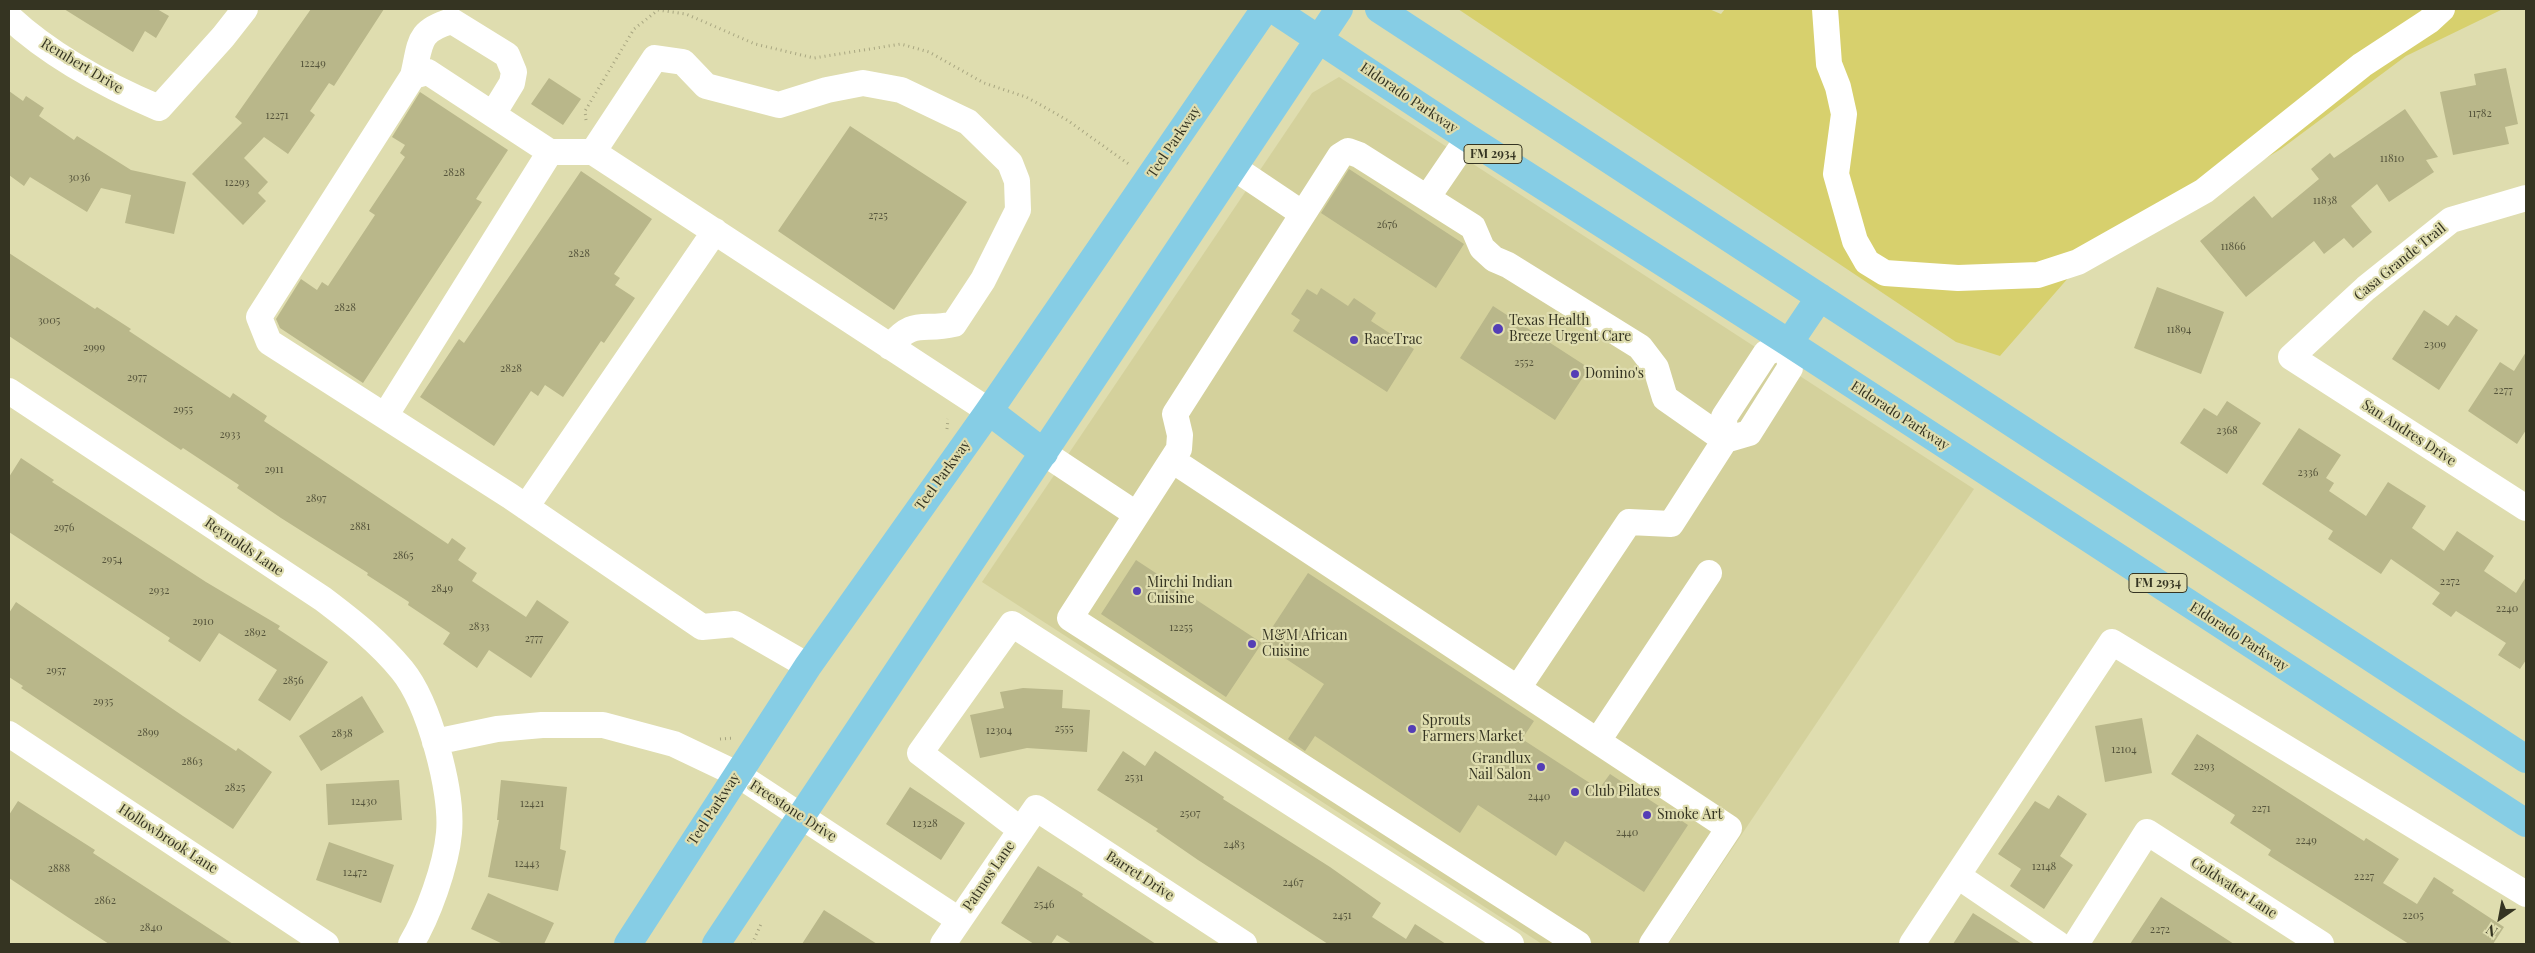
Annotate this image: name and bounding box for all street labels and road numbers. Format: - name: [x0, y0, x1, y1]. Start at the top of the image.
- street label: Rembert Drive: [38, 35, 126, 97]
- street label: Eldorado Parkway: [1357, 59, 1461, 137]
- street label: Teel Parkway: [1144, 103, 1204, 181]
- road number: FM 2934: [1464, 144, 1522, 164]
- street label: Casa Grande Trail: [2351, 220, 2449, 304]
- street label: Eldorado Parkway: [1848, 378, 1952, 454]
- street label: San Andres Drive: [2359, 396, 2459, 470]
- street label: Teel Parkway: [912, 436, 974, 514]
- street label: Reynolds Lane: [201, 514, 287, 580]
- road number: FM 2934: [2129, 574, 2187, 592]
- street label: Eldorado Parkway: [2187, 599, 2291, 675]
- street label: Teel Parkway: [684, 770, 744, 848]
- street label: Freestone Drive: [746, 777, 840, 845]
- street label: Hollowbrook Lane: [115, 801, 221, 877]
- street label: Patmos Lane: [960, 838, 1018, 914]
- street label: Barret Drive: [1103, 848, 1177, 904]
- street label: Coldwater Lane: [2188, 854, 2280, 922]

